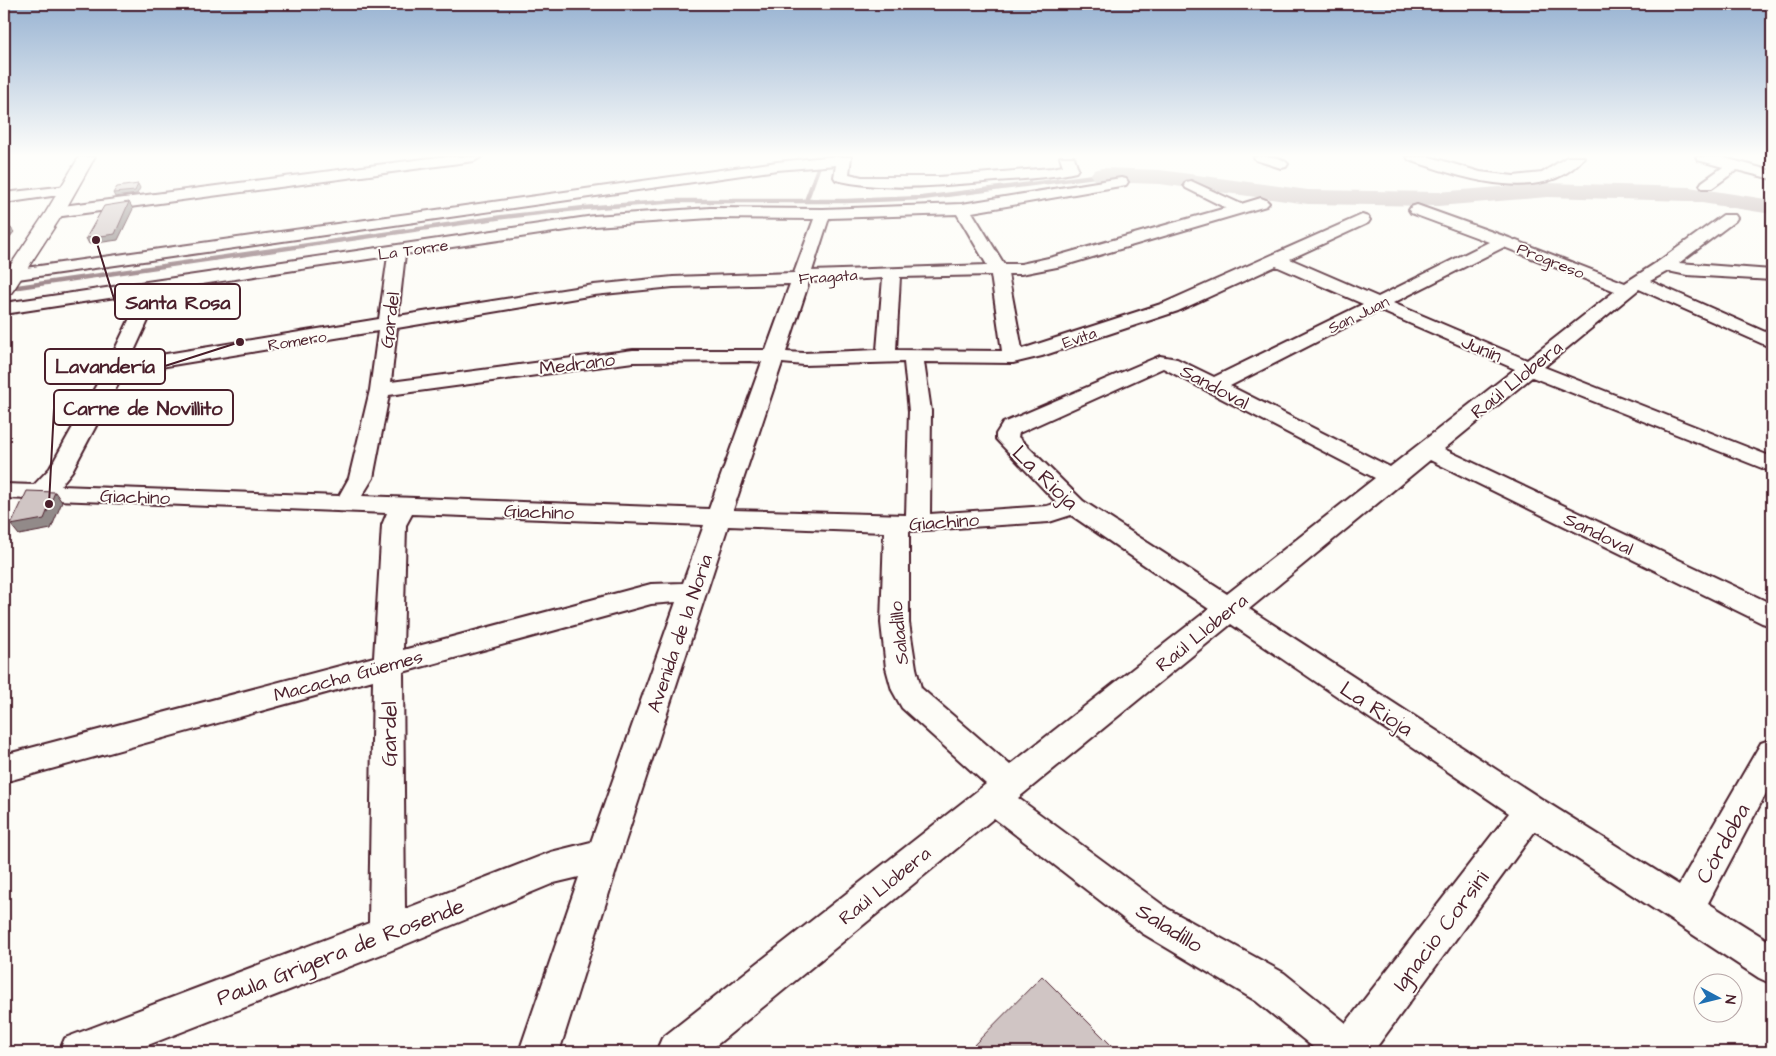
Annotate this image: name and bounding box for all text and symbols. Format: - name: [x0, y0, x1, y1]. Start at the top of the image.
- street label: La Torre: [377, 234, 450, 266]
- street label: Progreso: [1513, 237, 1588, 285]
- street label: Fragata: [798, 264, 858, 291]
- callout: Santa Rosa: [115, 284, 240, 319]
- text: Santa Rosa: [124, 289, 231, 317]
- street label: Gardel: [374, 291, 407, 350]
- street label: San Juan: [1324, 291, 1393, 339]
- street label: Evita: [1059, 322, 1099, 354]
- street label: Romero: [266, 325, 328, 356]
- street label: Junín: [1457, 329, 1506, 370]
- street label: Raúl Llobera: [1465, 334, 1569, 426]
- street label: Medrano: [538, 346, 617, 383]
- callout: Lavandería: [45, 349, 165, 384]
- text: Lavandería: [55, 353, 156, 381]
- street label: Sandoval: [1175, 358, 1253, 417]
- callout: Carne de Novillito: [54, 390, 233, 425]
- text: Carne de Novillito: [63, 395, 223, 423]
- street label: La Rioja: [1005, 439, 1085, 518]
- street label: Giachino: [99, 483, 171, 512]
- street label: Giachino: [503, 498, 575, 527]
- street label: Sandoval: [1559, 506, 1638, 563]
- street label: Giachino: [908, 507, 980, 538]
- street label: Avenida de la Noria: [641, 551, 720, 716]
- street label: Raúl Llobera: [1150, 587, 1254, 679]
- street label: Saladillo: [883, 599, 916, 666]
- street label: Macacha Güemes: [271, 644, 426, 709]
- street label: La Rioja: [1333, 674, 1419, 745]
- street label: Gardel: [374, 701, 405, 767]
- street label: Córdoba: [1689, 798, 1758, 889]
- street label: Raúl Llobera: [833, 840, 937, 932]
- street label: Ignacio Corsini: [1385, 864, 1498, 998]
- street label: Paula Grigera de Rosende: [212, 891, 469, 1015]
- street label: Saladillo: [1130, 896, 1209, 961]
- north arrow: [1694, 974, 1744, 1024]
- text: N: [1719, 994, 1740, 1005]

